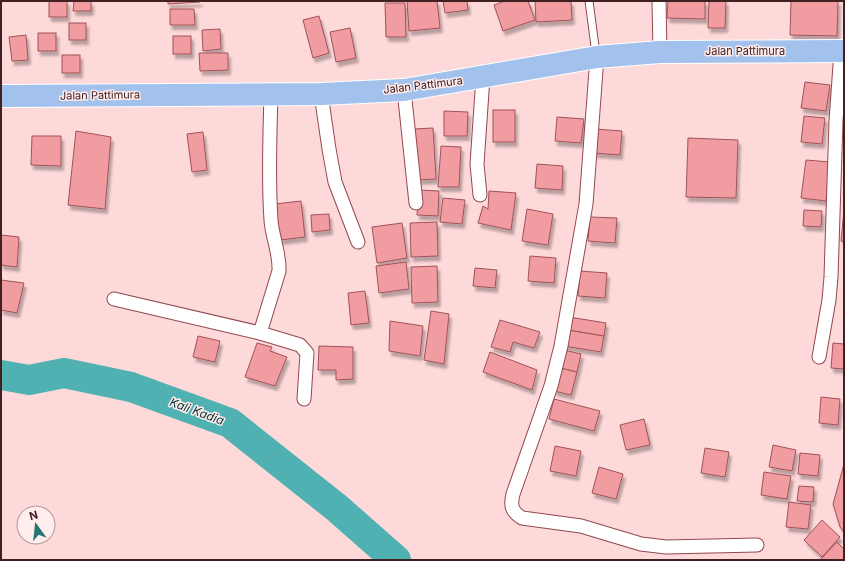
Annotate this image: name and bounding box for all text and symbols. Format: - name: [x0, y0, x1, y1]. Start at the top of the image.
- street label: Jalan Pattimura: [705, 44, 785, 58]
- street label: Jalan Pattimura: [382, 73, 464, 97]
- street label: Jalan Pattimura: [60, 87, 140, 103]
- water label: Kali Kadia: [168, 394, 226, 428]
- north arrow: [16, 505, 56, 545]
- text: N: [28, 507, 39, 523]

